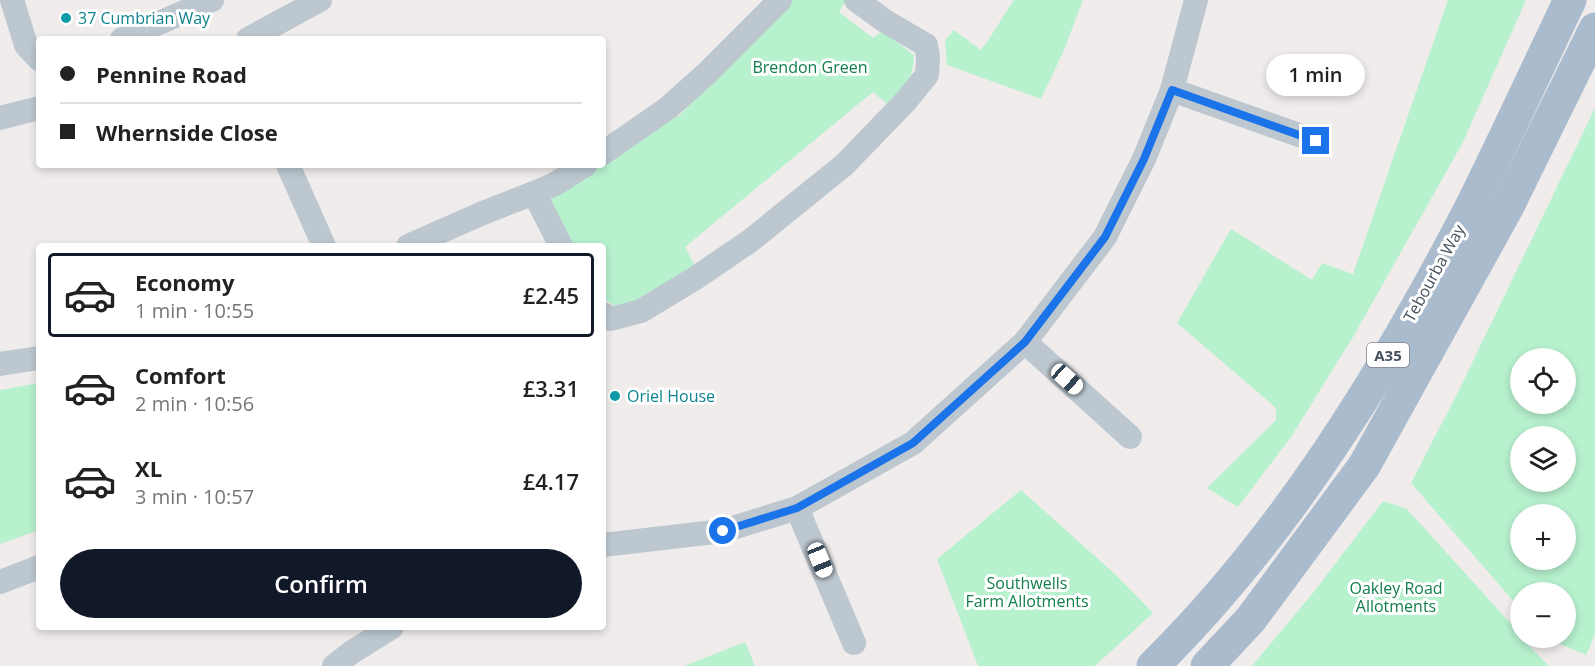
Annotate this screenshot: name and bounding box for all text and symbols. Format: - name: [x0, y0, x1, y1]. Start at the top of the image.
- place label: 37 Cumbrian Way: [78, 7, 211, 29]
- marker: 37 Cumbrian Way: [59, 11, 73, 25]
- callout: 1 min: [1266, 54, 1366, 96]
- park label: Brendon Green: [752, 56, 868, 78]
- text: Pennine Road: [96, 59, 247, 89]
- text: 1 min: [1289, 61, 1343, 88]
- text: Whernside Close: [96, 117, 278, 147]
- route end: [1302, 127, 1329, 154]
- street label: Tebourba Way: [1398, 220, 1470, 326]
- text: Economy: [135, 267, 234, 297]
- icon: car: [63, 268, 117, 322]
- text: £2.45: [523, 280, 579, 310]
- text: 1 min · 10:55: [135, 297, 254, 324]
- road number: A35: [1367, 343, 1409, 367]
- map controls: [1510, 348, 1576, 648]
- button: locate: [1510, 348, 1576, 414]
- text: Comfort: [135, 360, 226, 390]
- car: [1048, 360, 1086, 398]
- icon: car: [63, 361, 117, 415]
- text: £3.31: [523, 373, 579, 403]
- place label: Oriel House: [627, 385, 715, 407]
- marker: Oriel House: [608, 389, 622, 403]
- text: 2 min · 10:56: [135, 390, 254, 417]
- button: layers: [1510, 426, 1576, 492]
- text: XL: [135, 453, 162, 483]
- icon: car: [63, 454, 117, 508]
- text: £4.17: [523, 466, 579, 496]
- text: 3 min · 10:57: [135, 483, 254, 510]
- button: +: [1510, 504, 1576, 570]
- route start: [709, 517, 736, 544]
- car: [805, 540, 835, 580]
- button: Confirm: [60, 549, 582, 618]
- park label: Southwells Farm Allotments: [965, 572, 1089, 612]
- park label: Oakley Road Allotments: [1349, 577, 1443, 617]
- button: −: [1510, 582, 1576, 648]

